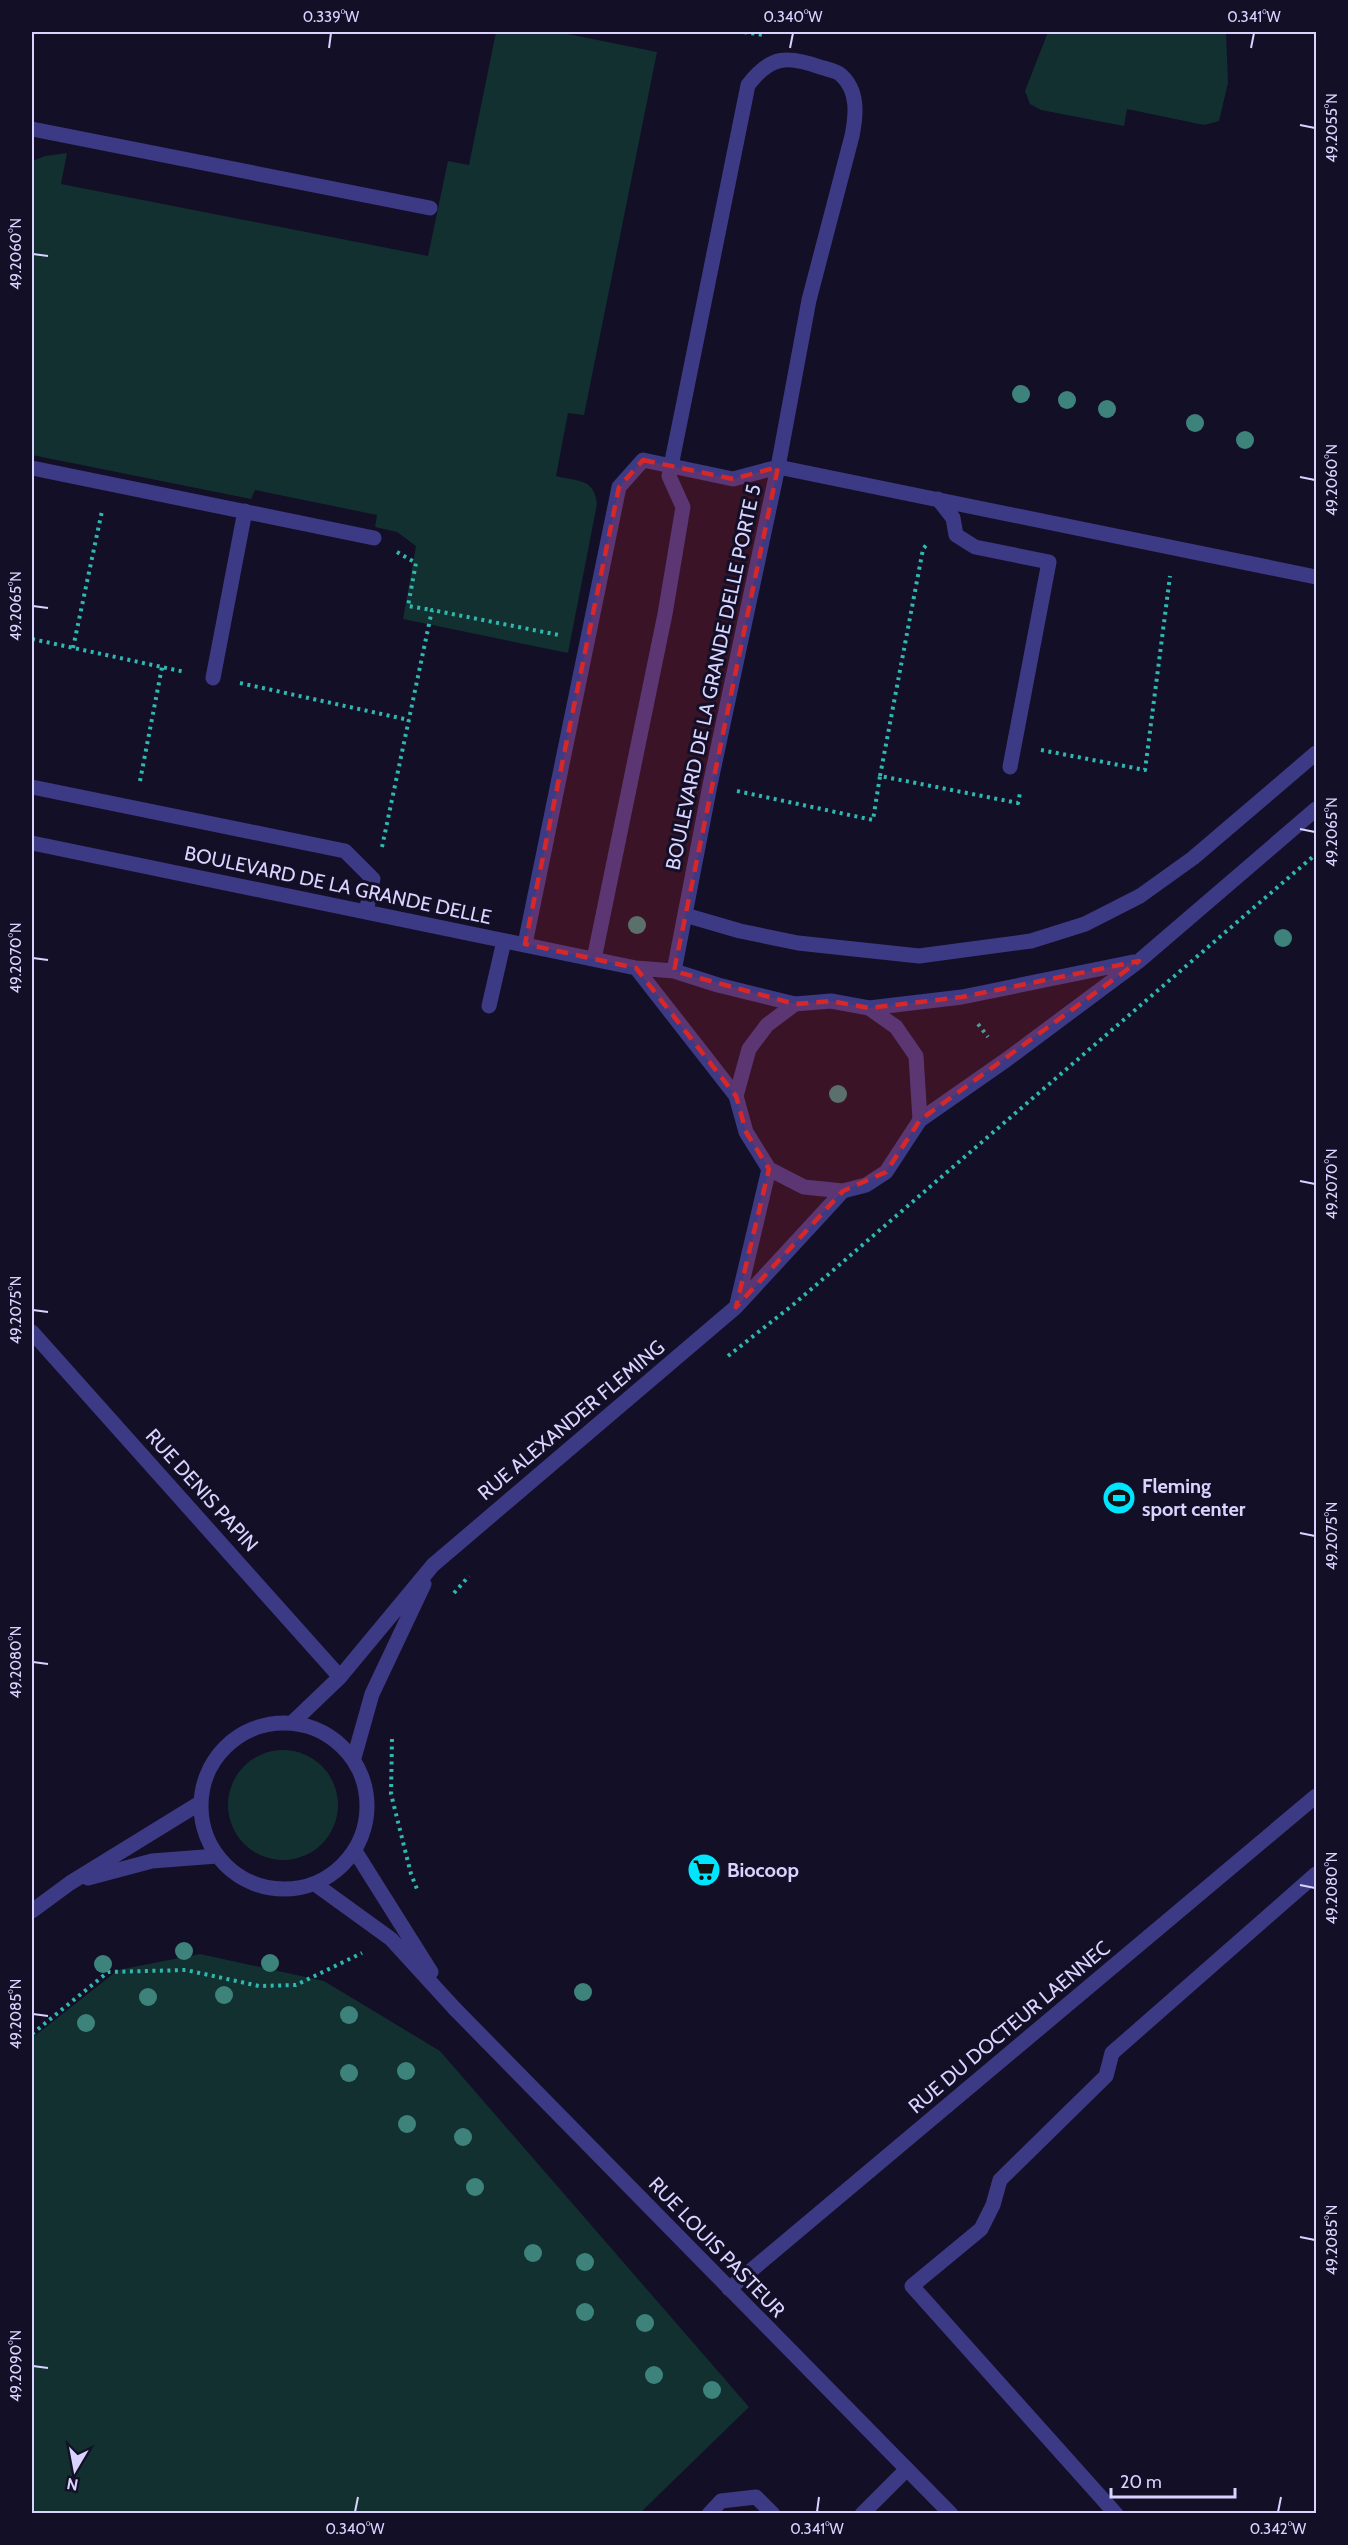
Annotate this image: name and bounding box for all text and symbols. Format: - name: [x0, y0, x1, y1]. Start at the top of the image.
- text: 0.339°W: [303, 8, 360, 26]
- text: 0.340°W: [763, 8, 823, 26]
- text: 0.341°W: [1227, 8, 1282, 26]
- text: 49.2055°N: [1323, 93, 1341, 163]
- text: 49.2060°N: [7, 218, 25, 290]
- text: 49.2060°N: [1323, 444, 1341, 516]
- street label: BOULEVARD DE LA GRANDE DELLE PORTE 5: [660, 482, 766, 872]
- text: 49.2065°N: [7, 571, 25, 641]
- text: 49.2065°N: [1323, 797, 1341, 867]
- street label: BOULEVARD DE LA GRANDE DELLE: [182, 841, 494, 929]
- text: 49.2070°N: [7, 923, 25, 993]
- text: 49.2070°N: [1323, 1149, 1341, 1219]
- text: 49.2075°N: [7, 1276, 25, 1344]
- street label: RUE ALEXANDER FLEMING: [473, 1335, 669, 1505]
- street label: RUE DENIS PAPIN: [141, 1424, 263, 1556]
- place label: Fleming sport center: [1142, 1474, 1246, 1521]
- sports icon: Fleming sport center: [1101, 1480, 1137, 1516]
- text: 49.2075°N: [1323, 1502, 1341, 1570]
- text: 49.2080°N: [7, 1626, 25, 1698]
- supermarket icon: Biocoop: [686, 1852, 722, 1888]
- text: 49.2080°N: [1323, 1852, 1341, 1924]
- place label: Biocoop: [727, 1858, 799, 1882]
- street label: RUE DU DOCTEUR LAENNEC: [903, 1936, 1115, 2118]
- text: 49.2085°N: [7, 1979, 25, 2049]
- street label: RUE LOUIS PASTEUR: [644, 2172, 790, 2322]
- text: 49.2085°N: [1323, 2205, 1341, 2275]
- text: 49.2090°N: [7, 2330, 25, 2402]
- north arrow: [45, 2440, 105, 2500]
- scale bar: [1111, 2461, 1236, 2499]
- text: 20 m: [1120, 2471, 1162, 2493]
- text: N: [65, 2474, 80, 2495]
- text: 0.340°W: [325, 2520, 385, 2538]
- text: 0.341°W: [790, 2520, 845, 2538]
- text: 0.342°W: [1250, 2520, 1307, 2538]

